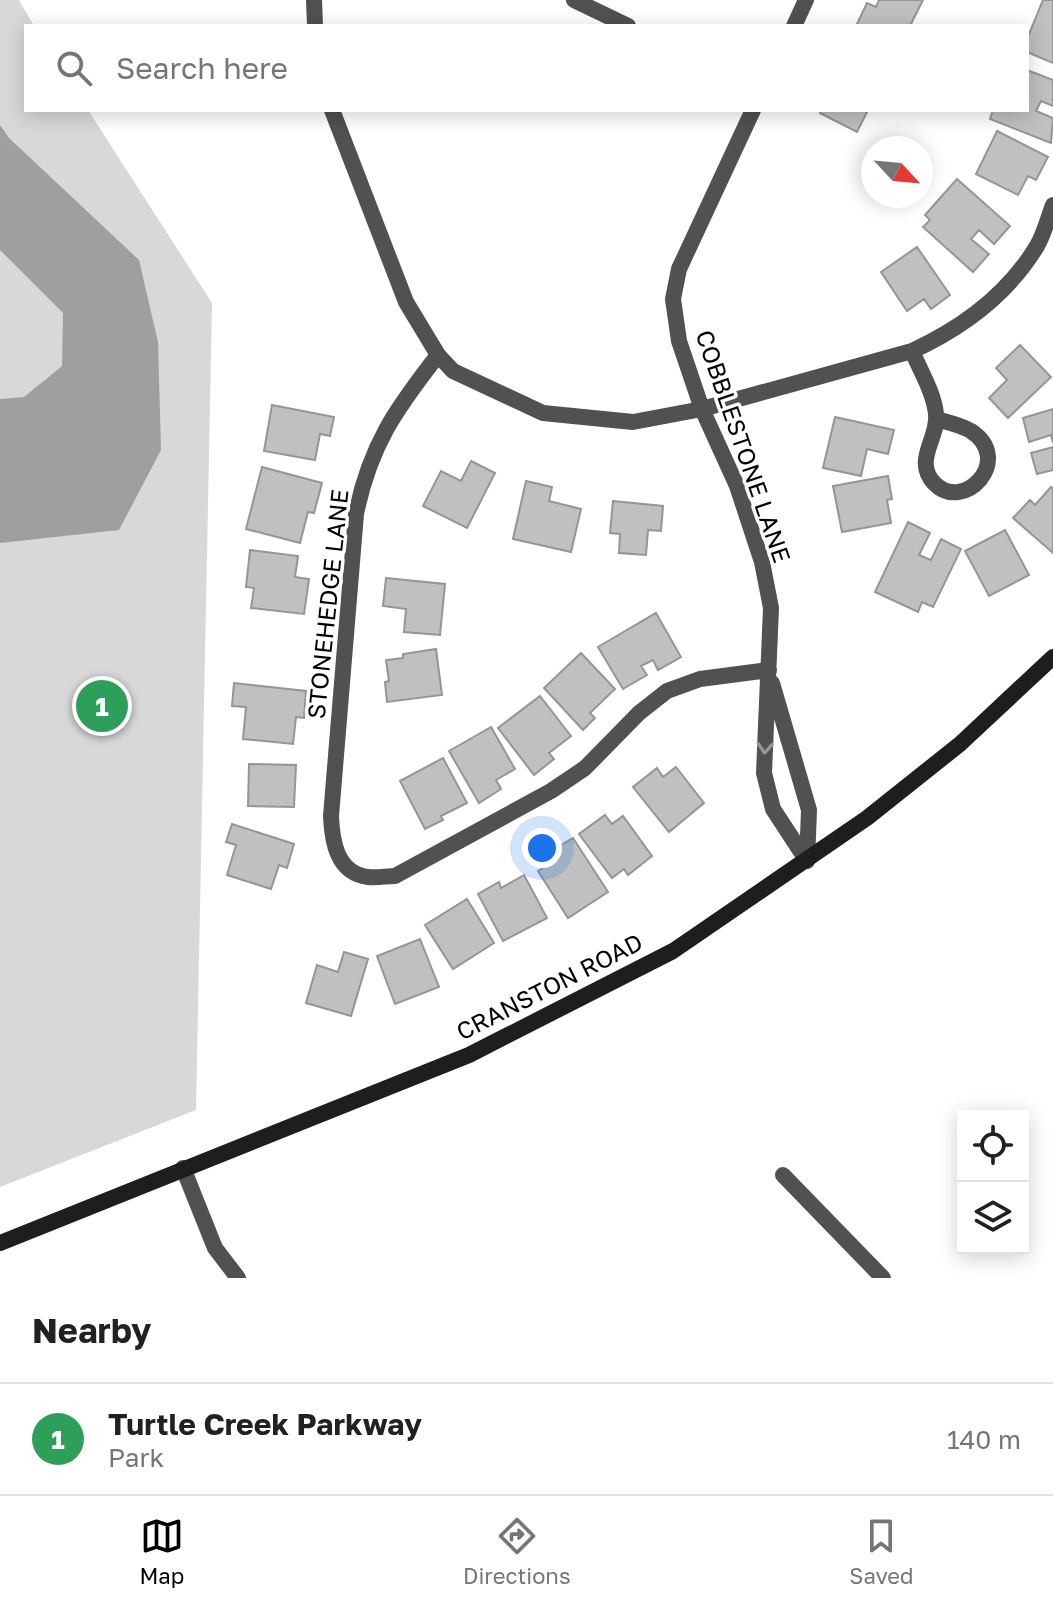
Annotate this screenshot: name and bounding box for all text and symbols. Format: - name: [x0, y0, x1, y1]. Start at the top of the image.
- search box: [24, 24, 1029, 112]
- icon: search: [52, 46, 96, 90]
- text: Search here: [116, 50, 288, 86]
- north arrow: [861, 136, 933, 208]
- street label: COBBLESTONE LANE: [691, 326, 797, 566]
- street label: STONEHEDGE LANE: [301, 488, 353, 720]
- pin: 1: [76, 676, 128, 736]
- one-way arrow: [757, 742, 774, 755]
- your location: [522, 828, 562, 868]
- street label: CRANSTON ROAD: [451, 927, 647, 1045]
- map controls: [957, 1110, 1029, 1254]
- button: locate: [957, 1110, 1029, 1182]
- button: layers: [957, 1182, 1029, 1254]
- text: Nearby: [32, 1310, 152, 1350]
- text: Turtle Creek Parkway: [108, 1406, 422, 1442]
- text: 1: [51, 1424, 65, 1455]
- text: 140 m: [947, 1424, 1021, 1455]
- text: Park: [108, 1442, 164, 1473]
- tab: Map: [139, 1514, 184, 1589]
- tab: Directions: [463, 1514, 571, 1589]
- tab: Saved: [849, 1514, 914, 1589]

